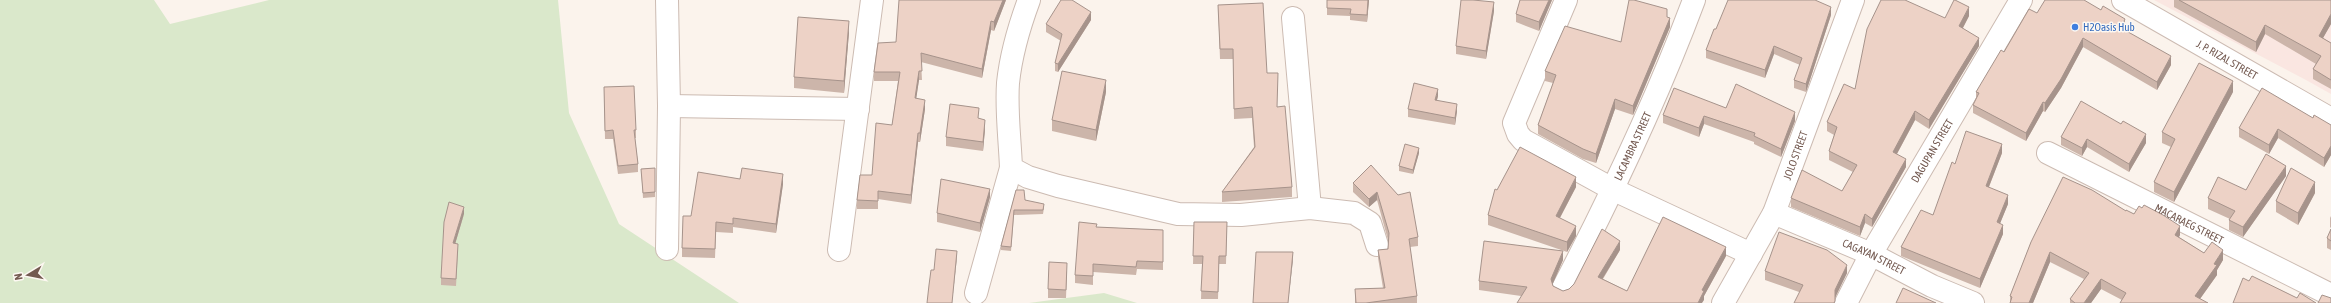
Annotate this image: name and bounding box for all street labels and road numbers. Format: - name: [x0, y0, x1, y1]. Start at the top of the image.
- street label: J. P. RIZAL STREET: [2195, 37, 2260, 82]
- street label: LACAMBRA STREET: [1612, 110, 1654, 182]
- street label: DAGUPAN STREET: [1909, 117, 1955, 184]
- street label: JOLO STREET: [1781, 129, 1810, 181]
- street label: MACARAEG STREET: [2153, 202, 2226, 246]
- street label: CAGAYAN STREET: [1841, 237, 1907, 277]

